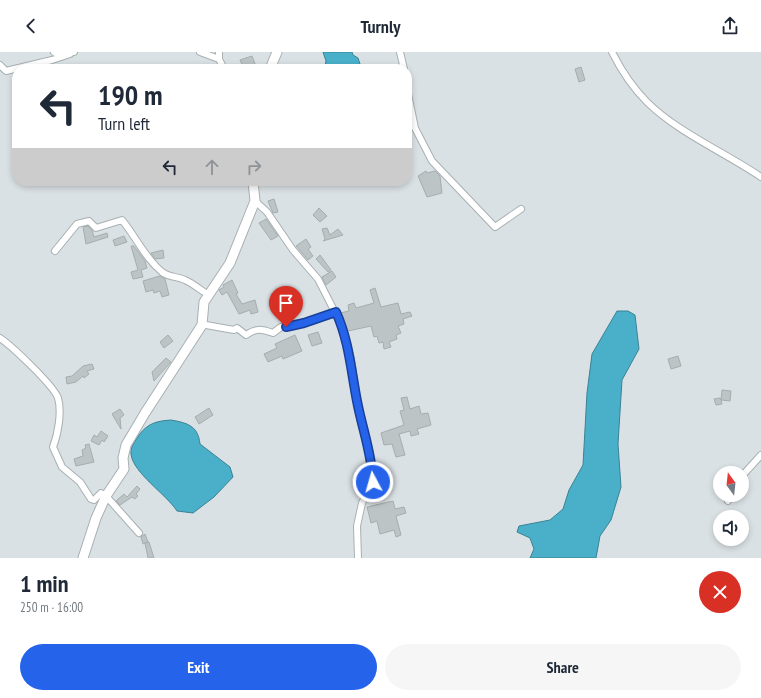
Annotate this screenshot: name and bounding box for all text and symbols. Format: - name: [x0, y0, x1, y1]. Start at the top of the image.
- icon: back: [20, 15, 42, 37]
- text: Turnly: [361, 15, 400, 38]
- icon: share: [719, 15, 741, 37]
- text: 190 m: [98, 76, 162, 113]
- icon: left: [32, 80, 84, 132]
- text: Turn left: [98, 112, 150, 135]
- icon: left: [159, 156, 181, 178]
- icon: ahead: [201, 156, 223, 178]
- icon: right: [243, 156, 265, 178]
- pin: [269, 286, 303, 327]
- icon: arrive: [275, 292, 297, 314]
- position arrow: [352, 461, 394, 503]
- north arrow: [713, 466, 749, 502]
- map controls: [713, 466, 749, 546]
- button: sound: [713, 510, 749, 546]
- text: 1 min: [20, 568, 68, 599]
- button: close: [699, 571, 741, 613]
- text: 250 m · 16:00: [20, 599, 83, 616]
- button: Exit: [20, 644, 377, 690]
- button: Share: [385, 644, 741, 690]

